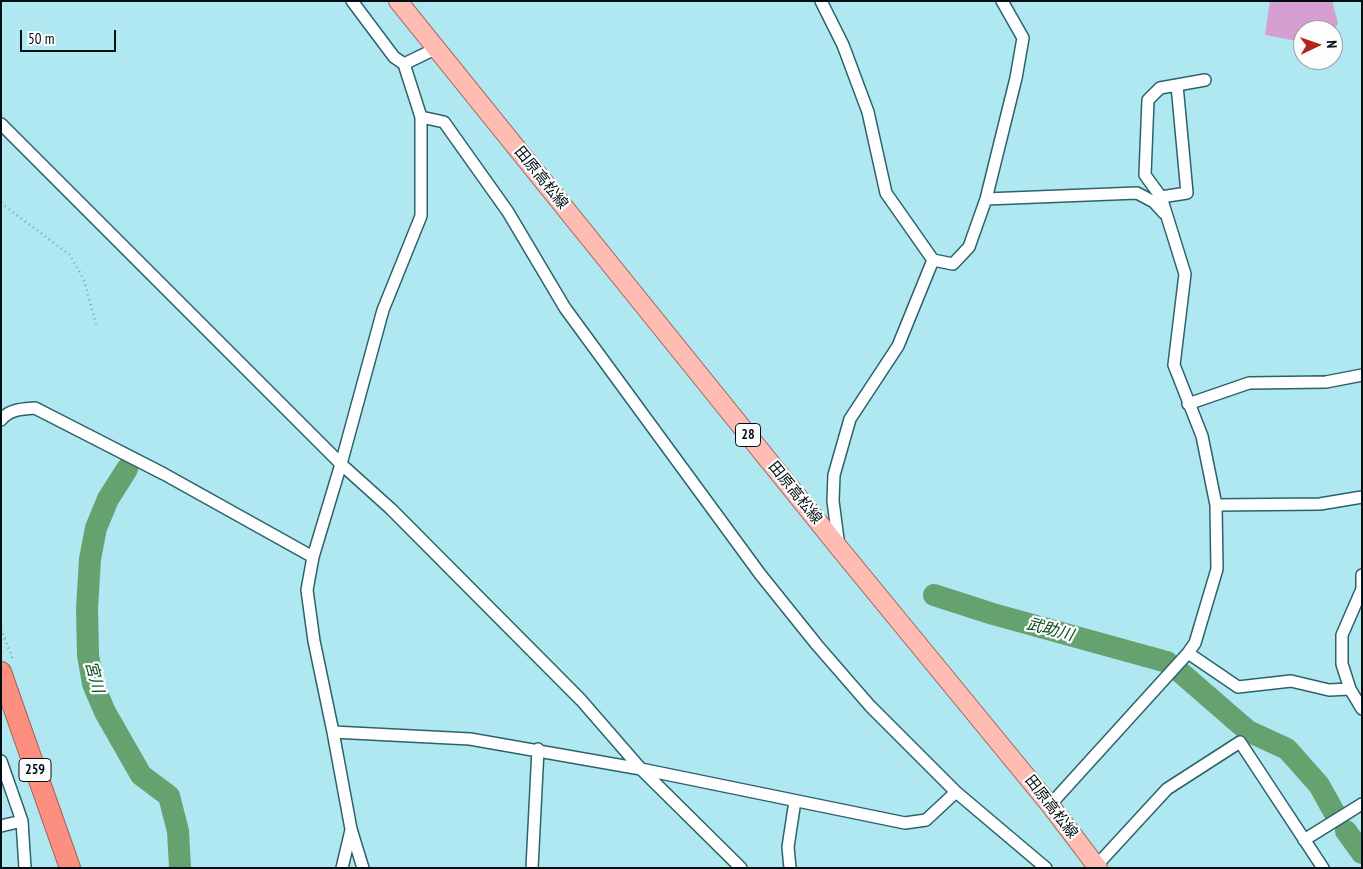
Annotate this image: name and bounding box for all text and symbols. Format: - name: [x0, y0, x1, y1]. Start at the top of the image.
- scale bar: [22, 20, 119, 52]
- north arrow: [1293, 20, 1343, 70]
- text: 50 m: [28, 29, 54, 48]
- text: N: [1323, 40, 1341, 49]
- street label: 田原高松線: [510, 143, 572, 213]
- road number: 28: [736, 424, 760, 446]
- street label: 田原高松線: [764, 458, 826, 528]
- water label: 武助川: [1024, 615, 1076, 645]
- water label: 宮川: [81, 659, 107, 695]
- road number: 259: [19, 758, 51, 782]
- street label: 田原高松線: [1021, 772, 1081, 842]

